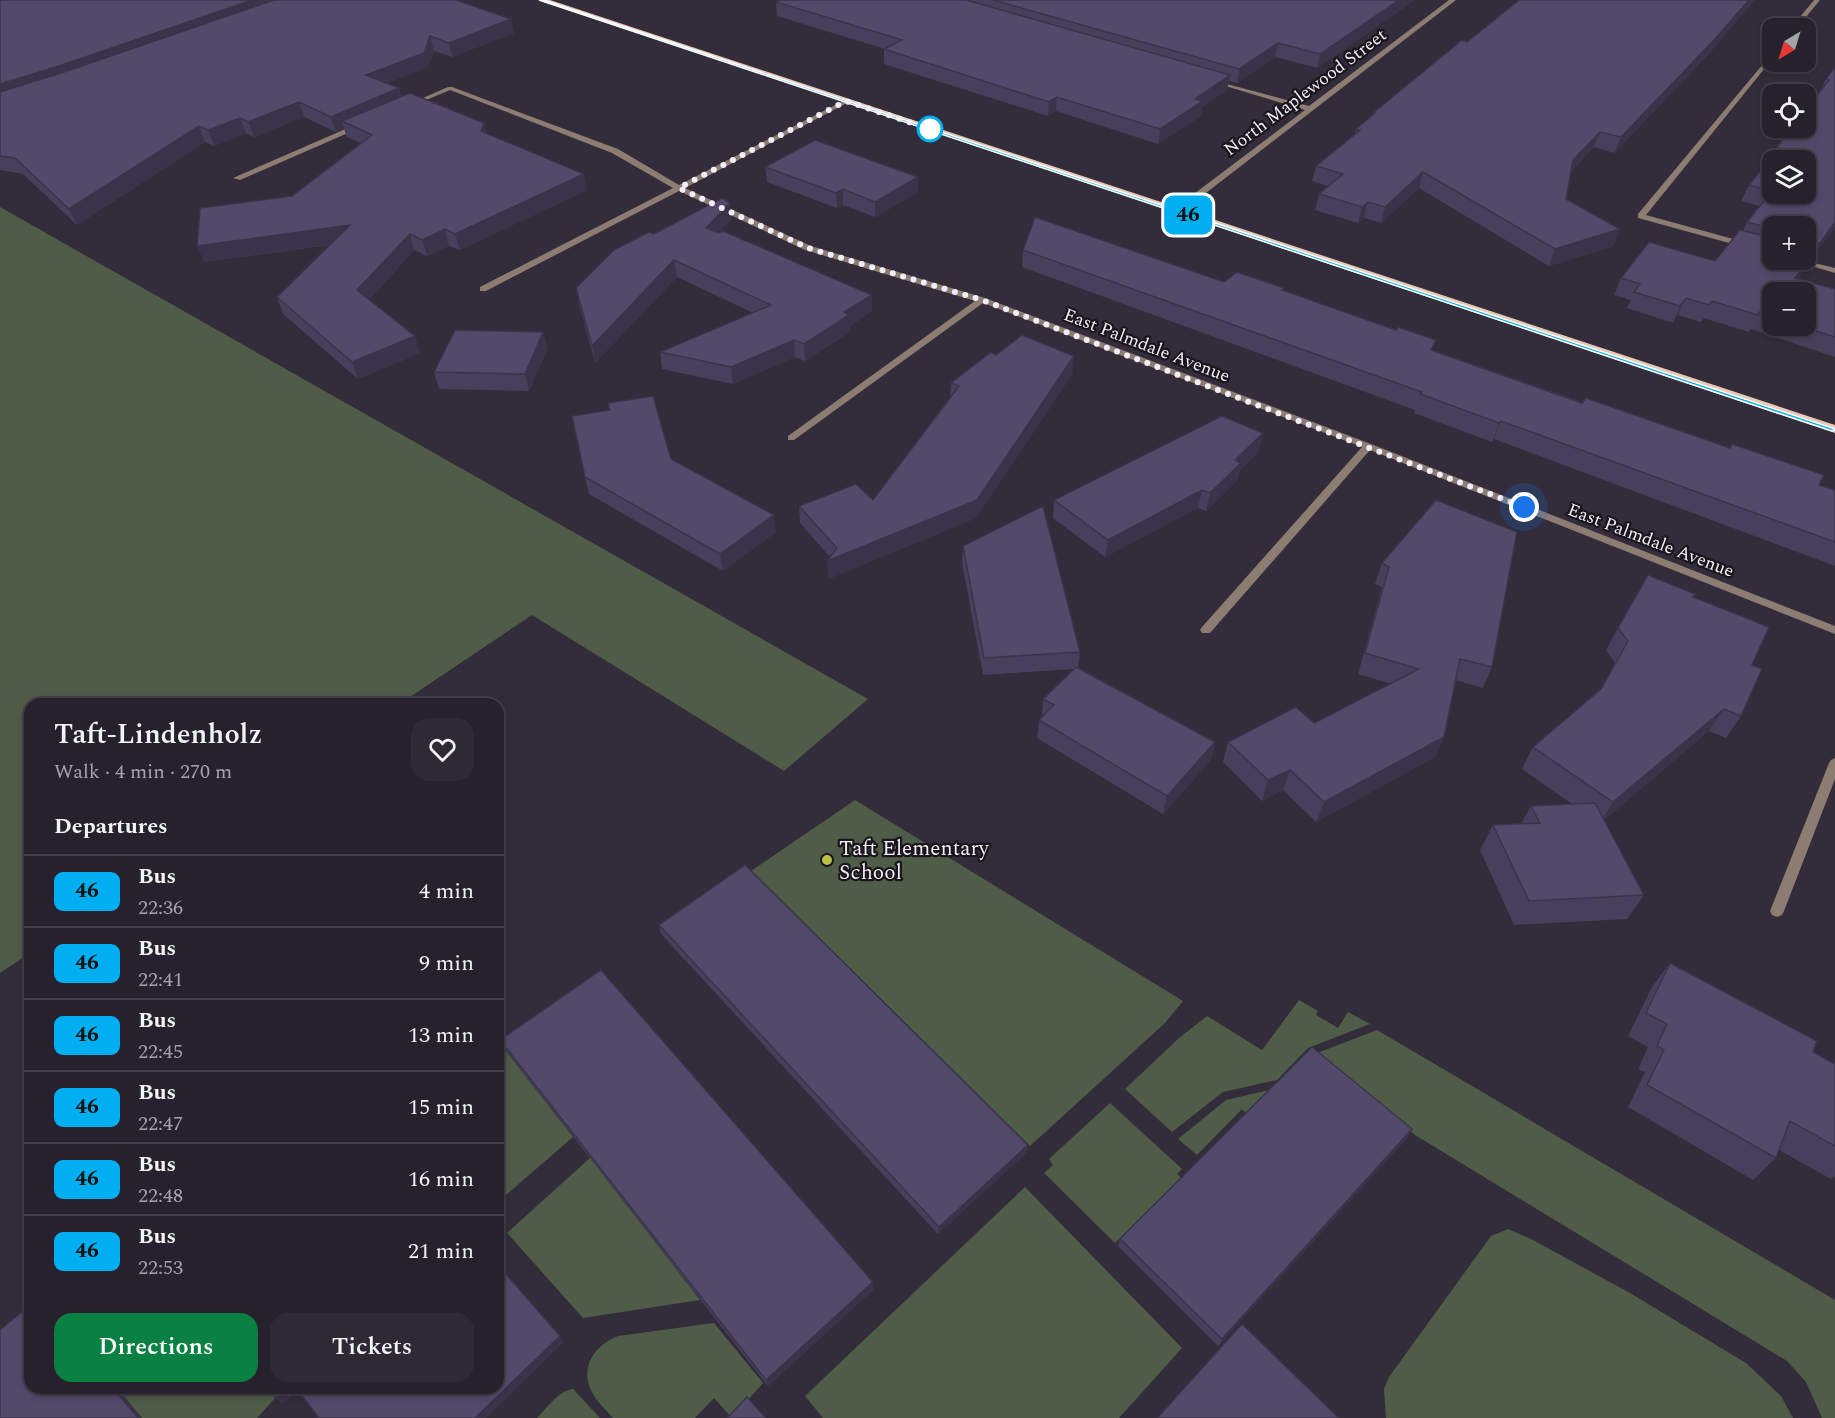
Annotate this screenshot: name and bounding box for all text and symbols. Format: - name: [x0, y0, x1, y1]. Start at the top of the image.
- north arrow: [1762, 18, 1816, 72]
- map controls: [1762, 18, 1816, 336]
- street label: North Maplewood Street: [1218, 22, 1392, 163]
- button: locate: [1762, 84, 1816, 138]
- unlabelled marker: [917, 116, 943, 142]
- button: layers: [1762, 150, 1816, 204]
- line badge: 46: [1161, 196, 1215, 234]
- text: 46: [1176, 199, 1200, 231]
- button: +: [1762, 216, 1816, 270]
- button: −: [1762, 282, 1816, 336]
- street label: East Palmdale Avenue: [1060, 301, 1234, 390]
- your location: [1509, 492, 1539, 522]
- street label: East Palmdale Avenue: [1564, 496, 1738, 585]
- text: Taft-Lindenholz: [54, 713, 262, 756]
- button: heart: [411, 718, 474, 781]
- text: Walk · 4 min · 270 m: [54, 757, 232, 787]
- text: Departures: [54, 810, 168, 843]
- place label: Taft Elementary School: [839, 833, 990, 889]
- marker: Taft Elementary School: [820, 853, 834, 867]
- text: Bus: [138, 860, 176, 893]
- text: 46: [75, 875, 99, 907]
- text: 4 min: [419, 875, 474, 908]
- text: 22:36: [138, 893, 183, 923]
- text: Bus: [138, 932, 176, 965]
- text: 46: [75, 947, 99, 979]
- text: 9 min: [419, 947, 474, 980]
- text: 22:41: [138, 965, 183, 995]
- text: Bus: [138, 1004, 176, 1037]
- text: 46: [75, 1019, 99, 1051]
- text: 13 min: [408, 1019, 474, 1052]
- text: 22:45: [138, 1037, 183, 1067]
- text: Bus: [138, 1076, 176, 1109]
- text: 46: [75, 1091, 99, 1123]
- text: 15 min: [408, 1091, 474, 1124]
- text: 22:47: [138, 1109, 183, 1139]
- text: Bus: [138, 1148, 176, 1181]
- text: 46: [75, 1163, 99, 1195]
- text: 16 min: [408, 1163, 474, 1196]
- text: 22:48: [138, 1181, 183, 1211]
- text: Bus: [138, 1220, 176, 1253]
- text: 46: [75, 1235, 99, 1267]
- text: 21 min: [408, 1235, 474, 1268]
- text: 22:53: [138, 1253, 183, 1283]
- button: Directions: [54, 1313, 258, 1382]
- button: Tickets: [270, 1313, 474, 1382]

